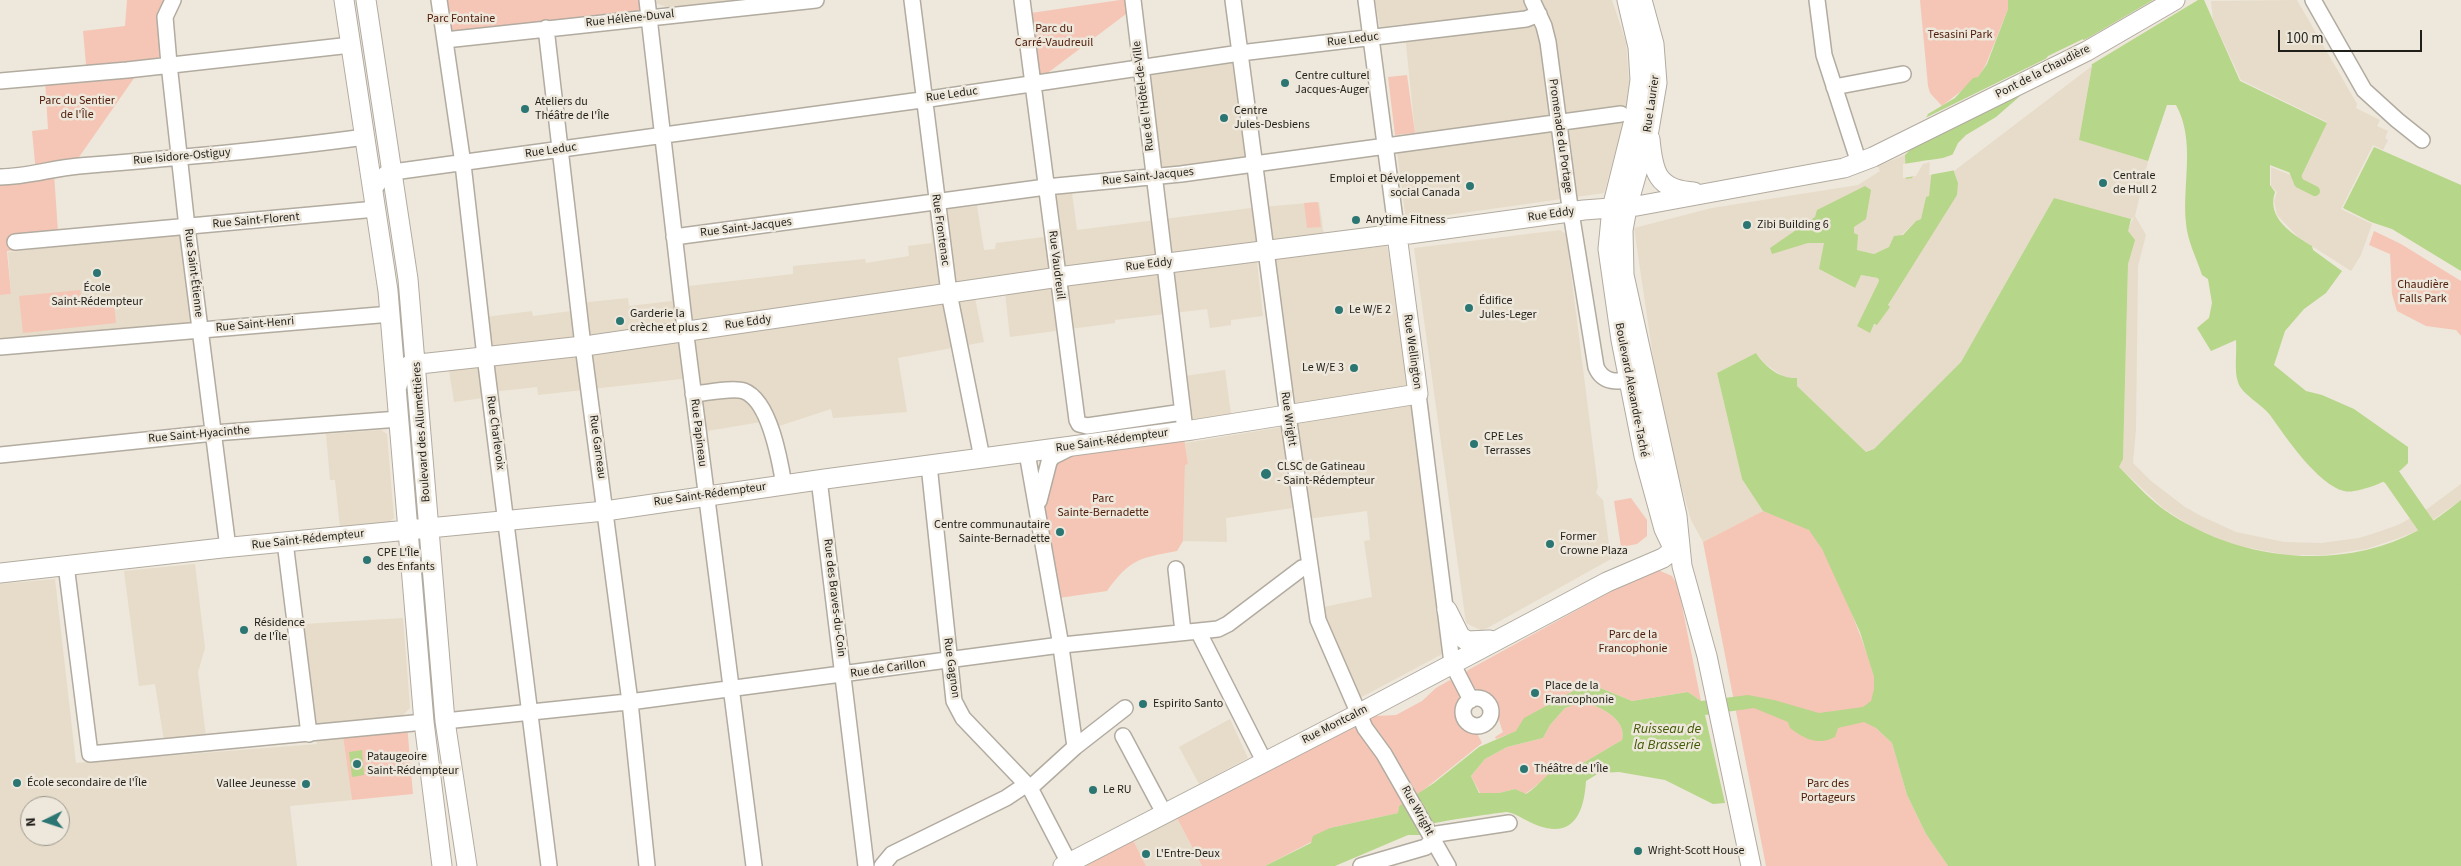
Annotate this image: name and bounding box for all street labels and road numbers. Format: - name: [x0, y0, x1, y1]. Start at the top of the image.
- street label: Rue Hélène-Duval: [585, 7, 675, 31]
- street label: Rue Leduc: [1326, 30, 1380, 50]
- street label: Rue de l'Hôtel-de-Ville: [1130, 40, 1158, 152]
- street label: Pont de la Chaudière: [1993, 42, 2093, 102]
- street label: Rue Laurier: [1641, 75, 1663, 133]
- street label: Promenade du Portage: [1545, 78, 1575, 194]
- street label: Rue Leduc: [925, 84, 979, 106]
- street label: Rue Leduc: [524, 140, 578, 162]
- street label: Rue Isidore-Ostiguy: [133, 146, 231, 168]
- street label: Rue Saint-Jacques: [1101, 165, 1195, 189]
- street label: Rue Frontenac: [928, 193, 952, 267]
- street label: Rue Eddy: [1527, 205, 1575, 225]
- street label: Rue Saint-Florent: [212, 210, 300, 232]
- street label: Rue Saint-Jacques: [699, 215, 793, 241]
- street label: Rue Saint-Étienne: [180, 228, 206, 318]
- street label: Rue Vaudreuil: [1045, 230, 1067, 300]
- street label: Rue Eddy: [1125, 255, 1173, 275]
- street label: Rue Eddy: [724, 313, 772, 333]
- street label: Rue Wellington: [1400, 313, 1424, 391]
- street label: Rue Saint-Henri: [215, 314, 295, 336]
- street label: Boulevard Alexandre-Taché: [1611, 322, 1651, 458]
- street label: Boulevard des Allumettières: [410, 361, 434, 503]
- street label: Rue Wright: [1277, 391, 1299, 447]
- street label: Rue Charlevoix: [483, 395, 507, 471]
- street label: Rue Papineau: [687, 398, 709, 468]
- street label: Rue Garneau: [585, 414, 609, 480]
- street label: Rue Saint-Hyacinthe: [148, 423, 250, 447]
- street label: Rue Saint-Rédempteur: [1055, 426, 1169, 456]
- street label: Rue Saint-Rédempteur: [653, 480, 767, 510]
- street label: Rue Saint-Rédempteur: [251, 527, 365, 553]
- street label: Rue des Braves-du-Coin: [820, 538, 848, 658]
- street label: Rue Gagnon: [940, 637, 962, 699]
- street label: Rue de Carillon: [849, 657, 927, 681]
- street label: Rue Montcalm: [1300, 702, 1370, 748]
- street label: Rue Wright: [1397, 784, 1437, 838]

